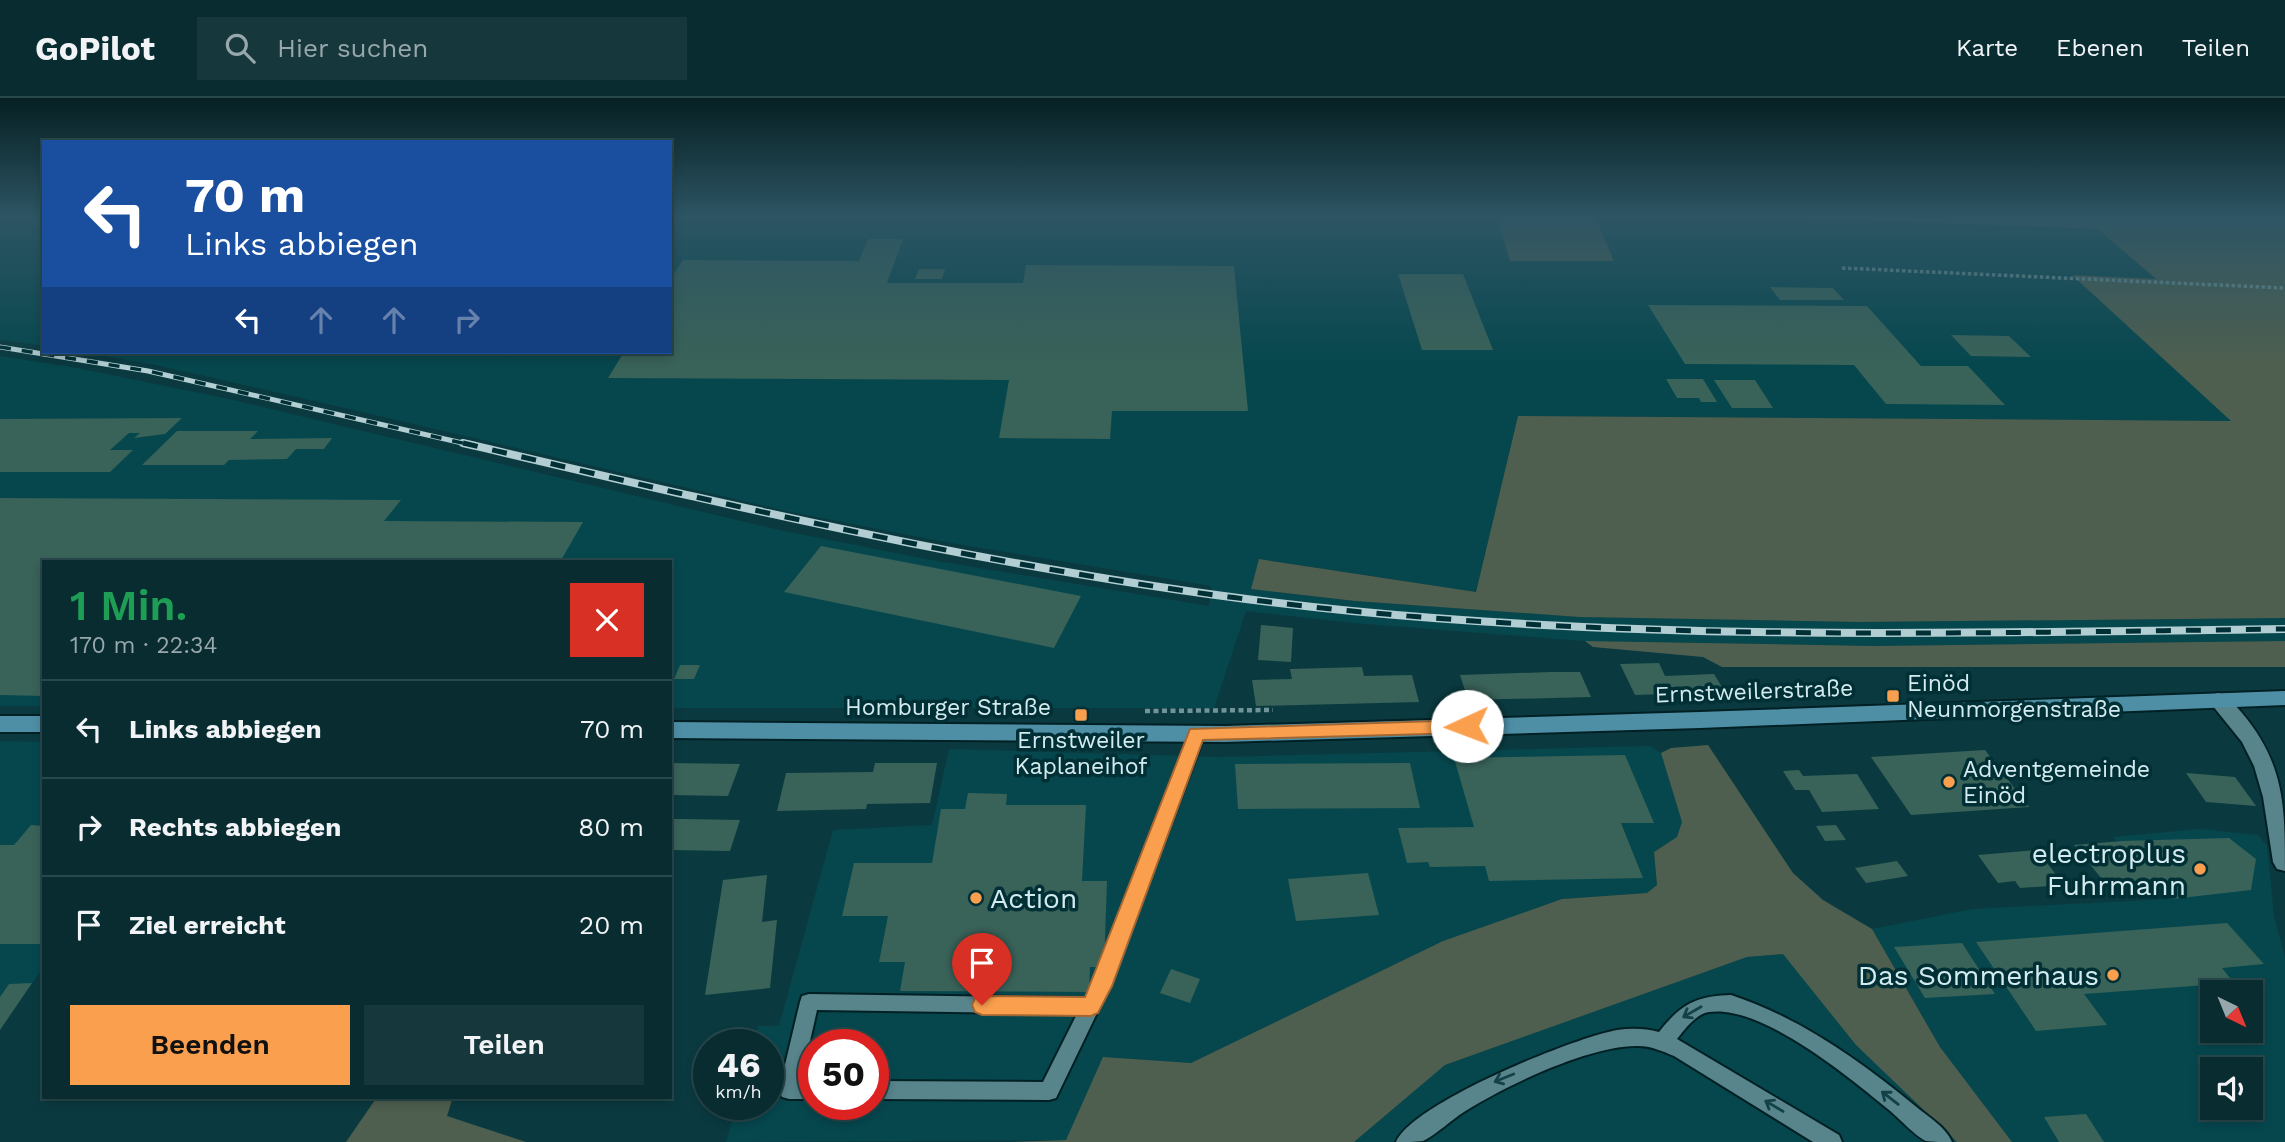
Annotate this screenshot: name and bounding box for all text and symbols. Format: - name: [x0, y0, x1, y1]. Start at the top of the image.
- search box: [197, 17, 687, 80]
- text: GoPilot: [35, 29, 155, 68]
- icon: search: [221, 29, 259, 67]
- text: Hier suchen: [277, 33, 428, 63]
- text: Karte: [1956, 34, 2018, 62]
- text: Ebenen: [2056, 34, 2144, 62]
- text: Teilen: [2182, 34, 2250, 62]
- text: 70 m: [185, 166, 305, 224]
- icon: left: [70, 168, 161, 259]
- text: Links abbiegen: [185, 225, 419, 263]
- icon: left: [229, 301, 267, 339]
- icon: ahead: [302, 301, 340, 339]
- icon: ahead: [375, 301, 413, 339]
- icon: right: [448, 301, 486, 339]
- text: 1 Min.: [70, 581, 187, 630]
- button: close: [570, 583, 644, 657]
- text: 170 m · 22:34: [70, 632, 217, 659]
- place label: Einöd Neunmorgenstraße: [1907, 670, 2121, 723]
- street label: Ernstweilerstraße: [1654, 675, 1854, 708]
- marker: Einöd Neunmorgenstraße: [1885, 688, 1901, 704]
- position arrow: [1430, 689, 1504, 763]
- street label: Homburger Straße: [845, 694, 1051, 721]
- marker: Ernstweiler Kaplaneihof: [1073, 707, 1089, 723]
- icon: left: [70, 710, 108, 748]
- text: Links abbiegen: [129, 714, 322, 744]
- text: 70 m: [580, 714, 644, 744]
- place label: Ernstweiler Kaplaneihof: [1015, 727, 1147, 780]
- place label: Adventgemeinde Einöd: [1963, 756, 2150, 809]
- marker: Adventgemeinde Einöd: [1941, 774, 1957, 790]
- icon: right: [70, 808, 108, 846]
- text: Rechts abbiegen: [129, 812, 341, 842]
- text: 80 m: [578, 812, 644, 842]
- place label: electroplus Fuhrmann: [2032, 837, 2186, 902]
- marker: electroplus Fuhrmann: [2192, 861, 2208, 877]
- place label: Action: [990, 882, 1077, 915]
- marker: Action: [968, 890, 984, 906]
- icon: arrive: [70, 906, 108, 944]
- text: Ziel erreicht: [129, 910, 286, 940]
- text: 20 m: [579, 910, 644, 940]
- pin: [952, 933, 1012, 1005]
- icon: arrive: [963, 944, 1001, 982]
- place label: Das Sommerhaus: [1858, 959, 2099, 992]
- marker: Das Sommerhaus: [2105, 967, 2121, 983]
- north arrow: [2200, 980, 2263, 1043]
- map controls: [2200, 980, 2263, 1120]
- button: Beenden: [70, 1005, 350, 1085]
- button: Teilen: [364, 1005, 644, 1085]
- one-way arrow: [1683, 1005, 1703, 1019]
- speed limit sign: 50: [798, 1029, 889, 1120]
- text: 46: [716, 1044, 761, 1086]
- button: sound: [2200, 1057, 2263, 1120]
- one-way arrow: [1494, 1073, 1515, 1086]
- text: km/h: [715, 1081, 762, 1102]
- one-way arrow: [1882, 1090, 1900, 1105]
- one-way arrow: [1764, 1099, 1784, 1113]

